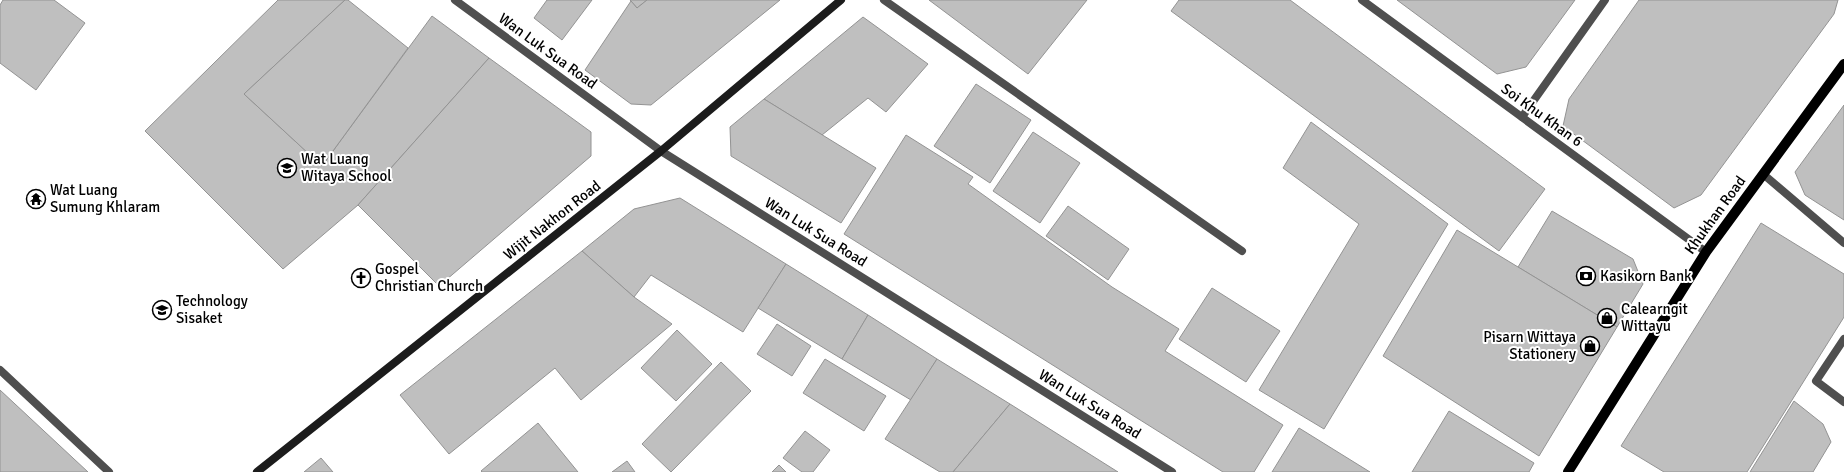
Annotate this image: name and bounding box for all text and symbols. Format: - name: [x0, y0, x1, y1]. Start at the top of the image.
- street label: Wan Luk Sua Road: [495, 9, 601, 93]
- street label: Soi Khu Khan 6: [1498, 79, 1586, 151]
- place label: Wat Luang Witaya School: [301, 150, 392, 185]
- school or university icon: Wat Luang Witaya School: [276, 157, 298, 179]
- street label: Khukhan Road: [1681, 172, 1749, 258]
- street label: Wijit Nakhon Road: [500, 176, 604, 264]
- place label: Wat Luang Sumung Khlaram: [50, 181, 160, 216]
- temple icon: Wat Luang Sumung Khlaram: [25, 188, 47, 210]
- street label: Wan Luk Sua Road: [761, 193, 871, 271]
- place label: Gospel Christian Church: [375, 260, 483, 295]
- bank icon: Kasikorn Bank: [1575, 265, 1597, 287]
- church icon: Gospel Christian Church: [350, 267, 372, 289]
- place label: Kasikorn Bank: [1600, 267, 1692, 285]
- place label: Technology Sisaket: [176, 292, 248, 327]
- school or university icon: Technology Sisaket: [151, 299, 173, 321]
- place label: Calearngit Wittayu: [1621, 300, 1688, 335]
- shop icon: Calearngit Wittayu: [1596, 307, 1618, 329]
- place label: Pisarn Wittaya Stationery: [1483, 328, 1576, 363]
- shop icon: Pisarn Wittaya Stationery: [1579, 335, 1601, 357]
- street label: Wan Luk Sua Road: [1035, 365, 1145, 443]

